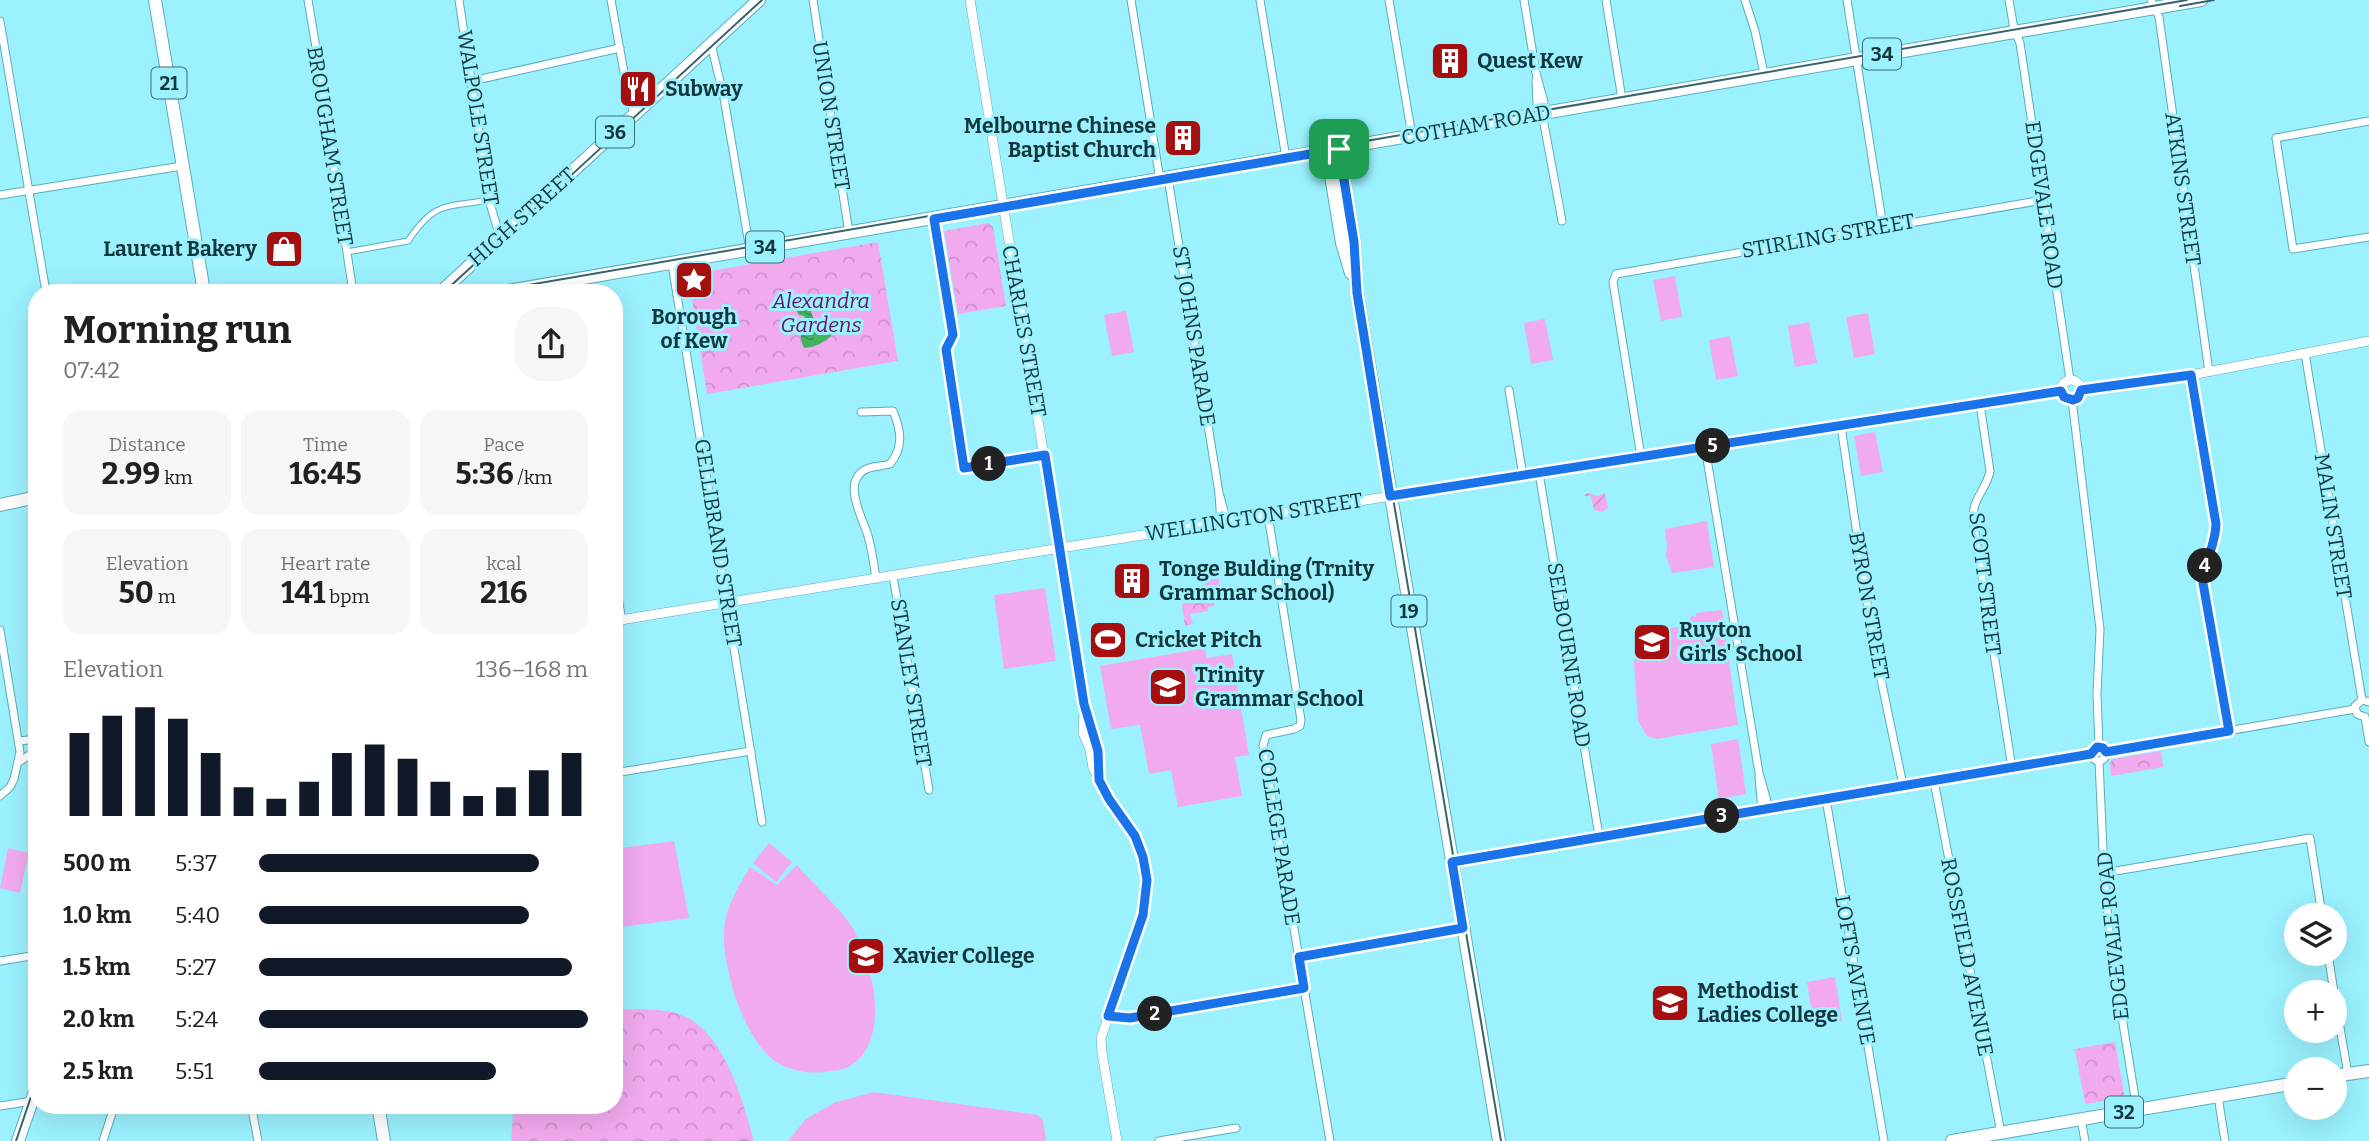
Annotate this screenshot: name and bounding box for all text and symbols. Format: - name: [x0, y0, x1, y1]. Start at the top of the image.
- street label: WALPOLE STREET: [451, 28, 505, 208]
- road number: 34: [1863, 38, 1901, 70]
- street label: UNION STREET: [806, 39, 856, 193]
- building icon: Quest Kew: [1429, 40, 1471, 82]
- street label: BROUGHAM STREET: [301, 44, 359, 248]
- place label: Quest Kew: [1477, 48, 1583, 74]
- road number: 21: [152, 68, 186, 99]
- restaurant icon: Subway: [617, 68, 659, 110]
- place label: Subway: [665, 76, 743, 102]
- street label: COTHAM ROAD: [1399, 99, 1553, 151]
- street label: ATKINS STREET: [2159, 111, 2207, 267]
- place label: Melbourne Chinese Baptist Church: [964, 113, 1157, 163]
- road number: 36: [596, 116, 634, 148]
- building icon: Melbourne Chinese Baptist Church: [1162, 117, 1204, 159]
- pin: [1309, 119, 1369, 179]
- street label: EDGEVALE ROAD: [2019, 119, 2069, 291]
- icon: arrive: [1320, 130, 1358, 168]
- street label: HIGH STREET: [463, 162, 581, 272]
- street label: STIRLING STREET: [1739, 208, 1917, 264]
- shop icon: Laurent Bakery: [263, 228, 305, 270]
- road number: 34: [746, 232, 784, 262]
- place label: Laurent Bakery: [103, 236, 257, 262]
- street label: CHARLES STREET: [996, 243, 1052, 419]
- street label: ST JOHNS PARADE: [1167, 244, 1221, 428]
- place icon: Borough of Kew: [673, 259, 715, 301]
- park label: Alexandra Gardens: [771, 288, 870, 338]
- place label: Borough of Kew: [651, 304, 738, 354]
- text: Morning run: [63, 307, 291, 353]
- button: share: [514, 307, 588, 381]
- text: 07:42: [63, 356, 120, 384]
- pin: 5: [1696, 428, 1730, 464]
- text: Distance: [109, 433, 186, 456]
- text: Time: [303, 433, 348, 456]
- text: Pace: [483, 433, 524, 456]
- text: 5: [1707, 434, 1718, 457]
- street label: GELLIBRAND STREET: [689, 437, 747, 649]
- pin: 1: [972, 447, 1006, 482]
- street label: MALIN STREET: [2309, 451, 2357, 601]
- text: 1: [984, 452, 993, 475]
- text: 2.99: [102, 456, 160, 492]
- text: 16:45: [289, 456, 362, 492]
- text: 5:36: [455, 456, 514, 492]
- text: km: [160, 466, 193, 489]
- text: /km: [514, 466, 552, 489]
- street label: WELLINGTON STREET: [1143, 487, 1365, 547]
- street label: SCOTT STREET: [1963, 511, 2007, 657]
- street label: BYRON STREET: [1843, 530, 1895, 682]
- pin: 4: [2188, 548, 2222, 584]
- text: Elevation: [106, 552, 189, 575]
- text: Heart rate: [281, 552, 370, 575]
- text: kcal: [486, 552, 522, 575]
- text: 4: [2199, 554, 2210, 577]
- place label: Tonge Bulding (Trnity Grammar School): [1159, 556, 1374, 606]
- building icon: Tonge Bulding (Trnity Grammar School): [1111, 560, 1153, 602]
- street label: SELBOURNE ROAD: [1542, 561, 1596, 749]
- text: 50: [118, 575, 154, 611]
- text: 141: [281, 575, 325, 611]
- text: 216: [480, 575, 528, 611]
- text: m: [154, 585, 176, 608]
- text: bpm: [325, 585, 370, 608]
- road number: 19: [1392, 596, 1426, 626]
- street label: STANLEY STREET: [885, 597, 937, 769]
- place label: Ruyton Girls' School: [1679, 617, 1803, 667]
- sports icon: Cricket Pitch: [1087, 619, 1129, 661]
- school or university icon: Ruyton Girls' School: [1631, 621, 1673, 663]
- place label: Cricket Pitch: [1135, 627, 1262, 653]
- text: Elevation: [63, 655, 163, 683]
- text: 136–168 m: [476, 655, 588, 683]
- place label: Trinity Grammar School: [1195, 662, 1364, 712]
- school or university icon: Trinity Grammar School: [1147, 666, 1189, 708]
- street label: COLLEGE PARADE: [1252, 747, 1306, 927]
- pin: 3: [1704, 798, 1740, 834]
- text: 3: [1716, 804, 1727, 827]
- text: 500 m: [63, 849, 131, 877]
- text: 5:37: [175, 849, 217, 877]
- street label: EDGEVALE ROAD: [2091, 850, 2135, 1022]
- street label: ROSSFIELD AVENUE: [1935, 856, 1999, 1058]
- street label: LOFTS AVENUE: [1829, 893, 1881, 1047]
- text: 1.0 km: [63, 901, 132, 929]
- text: 5:40: [175, 901, 220, 929]
- map controls: [2284, 903, 2347, 1120]
- button: layers: [2284, 903, 2347, 966]
- school or university icon: Xavier College: [845, 935, 887, 977]
- place label: Xavier College: [893, 943, 1035, 969]
- text: 1.5 km: [63, 953, 130, 981]
- text: 5:27: [175, 953, 216, 981]
- place label: Methodist Ladies College: [1697, 978, 1838, 1028]
- button: +: [2284, 980, 2347, 1043]
- school or university icon: Methodist Ladies College: [1649, 982, 1691, 1024]
- pin: 2: [1138, 996, 1172, 1032]
- text: 2: [1149, 1002, 1160, 1025]
- text: 2.0 km: [63, 1005, 134, 1033]
- text: 5:24: [175, 1005, 218, 1033]
- text: 2.5 km: [63, 1057, 133, 1085]
- text: 5:51: [175, 1057, 214, 1085]
- button: −: [2284, 1057, 2347, 1120]
- road number: 32: [2105, 1096, 2143, 1128]

